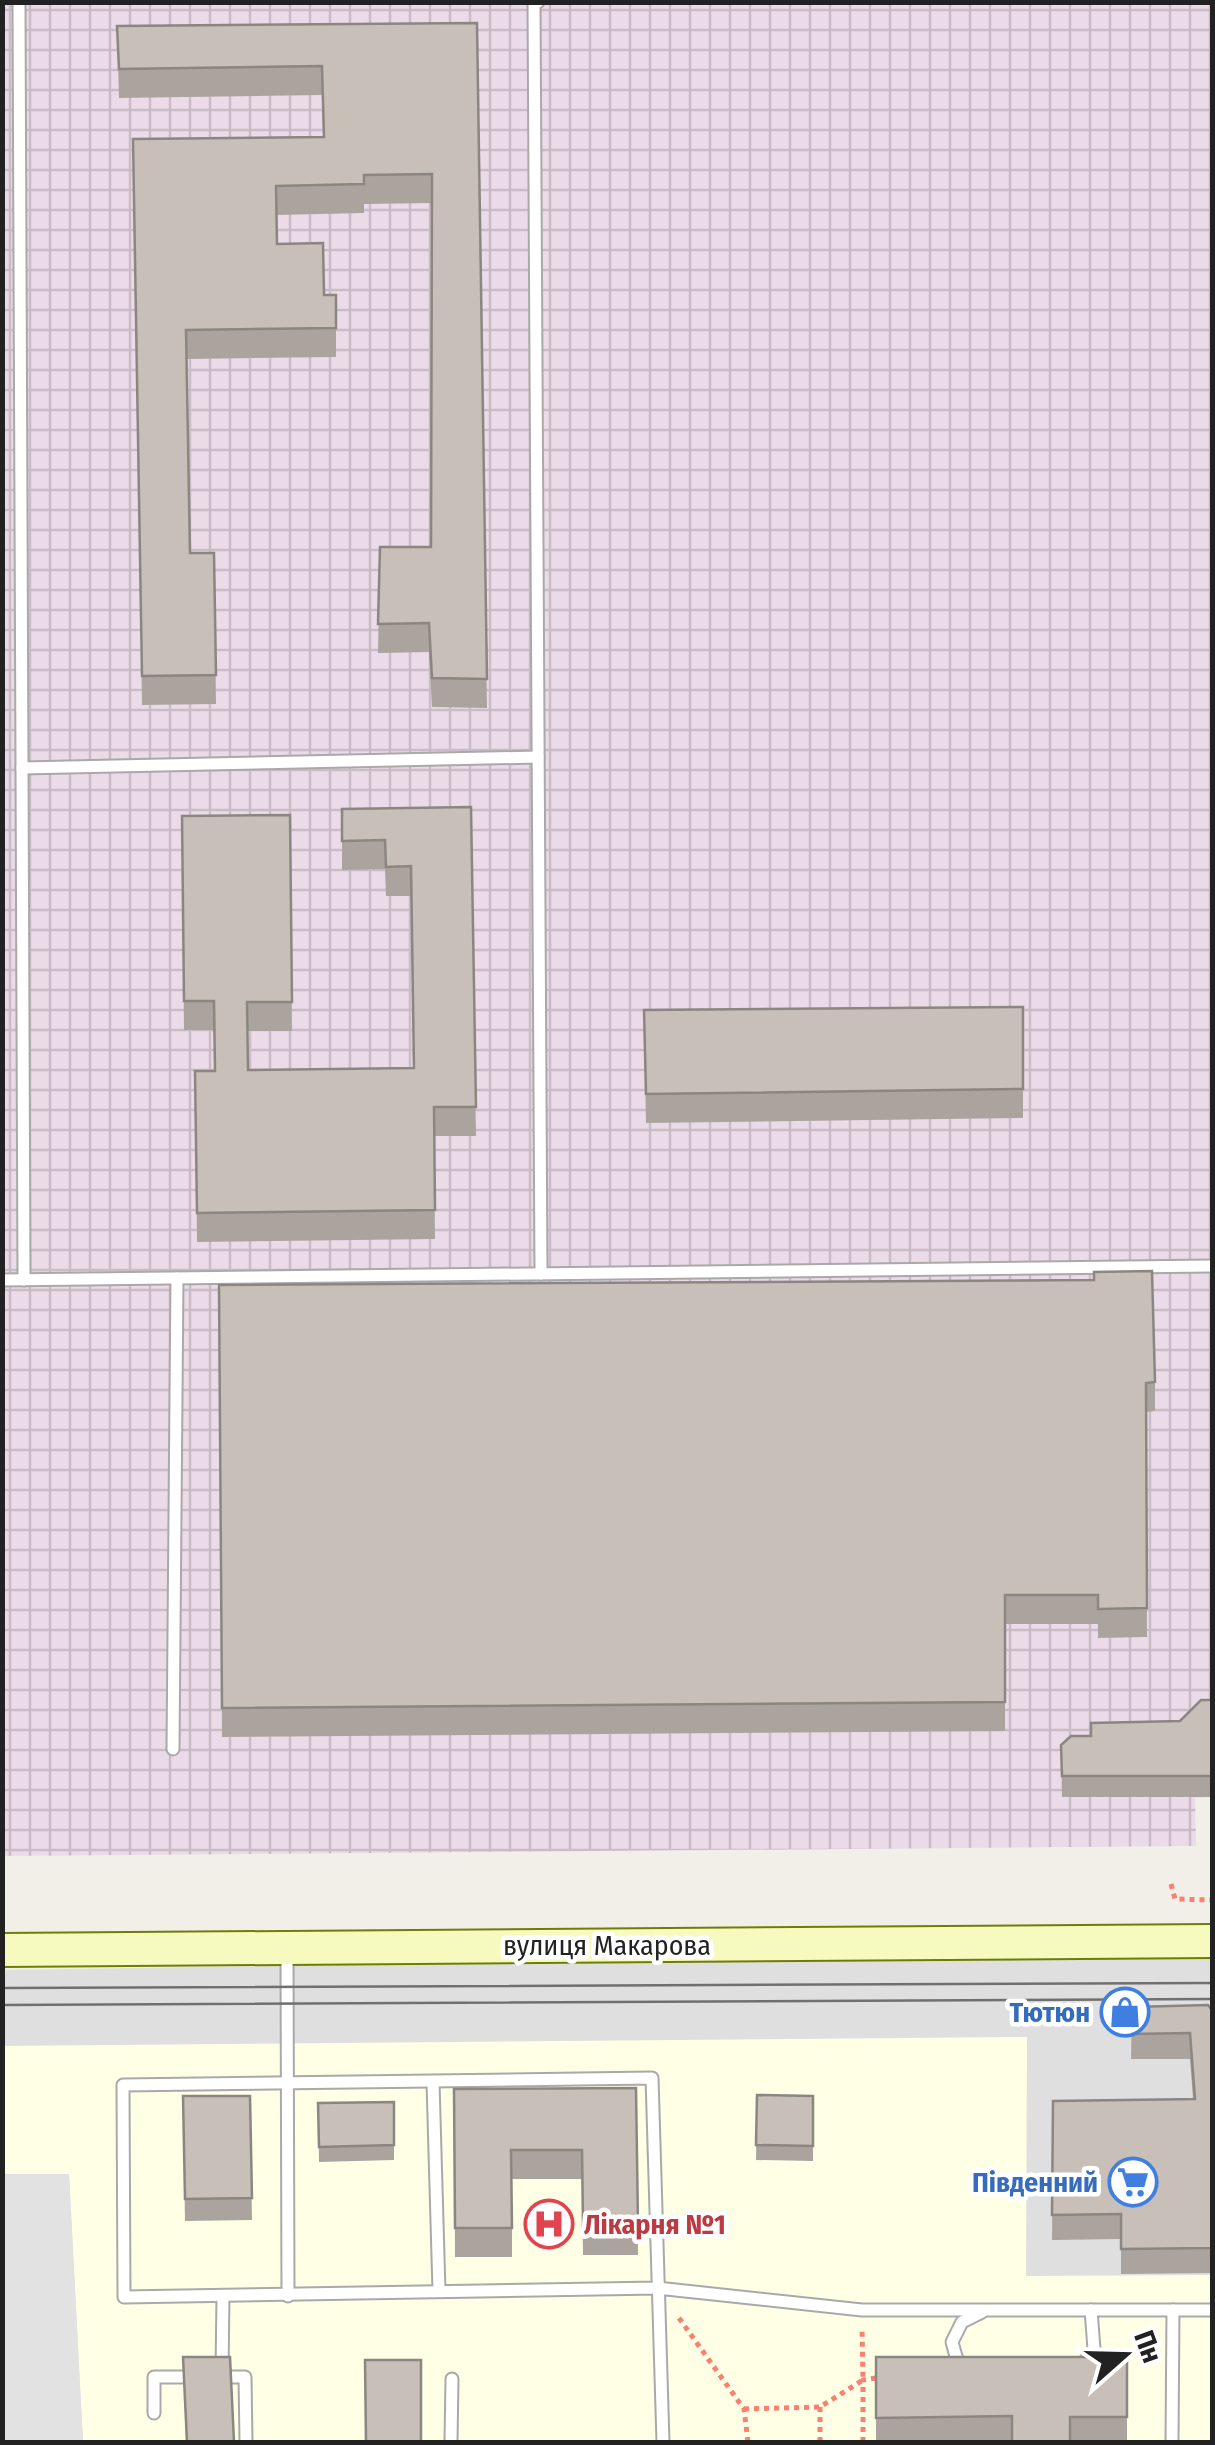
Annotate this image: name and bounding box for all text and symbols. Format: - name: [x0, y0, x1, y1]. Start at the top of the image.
- street label: вулиця Макарова: [503, 1929, 711, 1962]
- shop icon: Тютюн: [1099, 1986, 1151, 2038]
- place label: Тютюн: [1010, 1996, 1090, 2029]
- supermarket icon: Південний: [1107, 2156, 1159, 2208]
- place label: Південний: [972, 2166, 1098, 2199]
- hospital icon: Лікарня №1: [523, 2198, 575, 2250]
- place label: Лікарня №1: [584, 2208, 726, 2241]
- north arrow: [1075, 2305, 1175, 2405]
- text: Пн: [1127, 2326, 1169, 2367]

